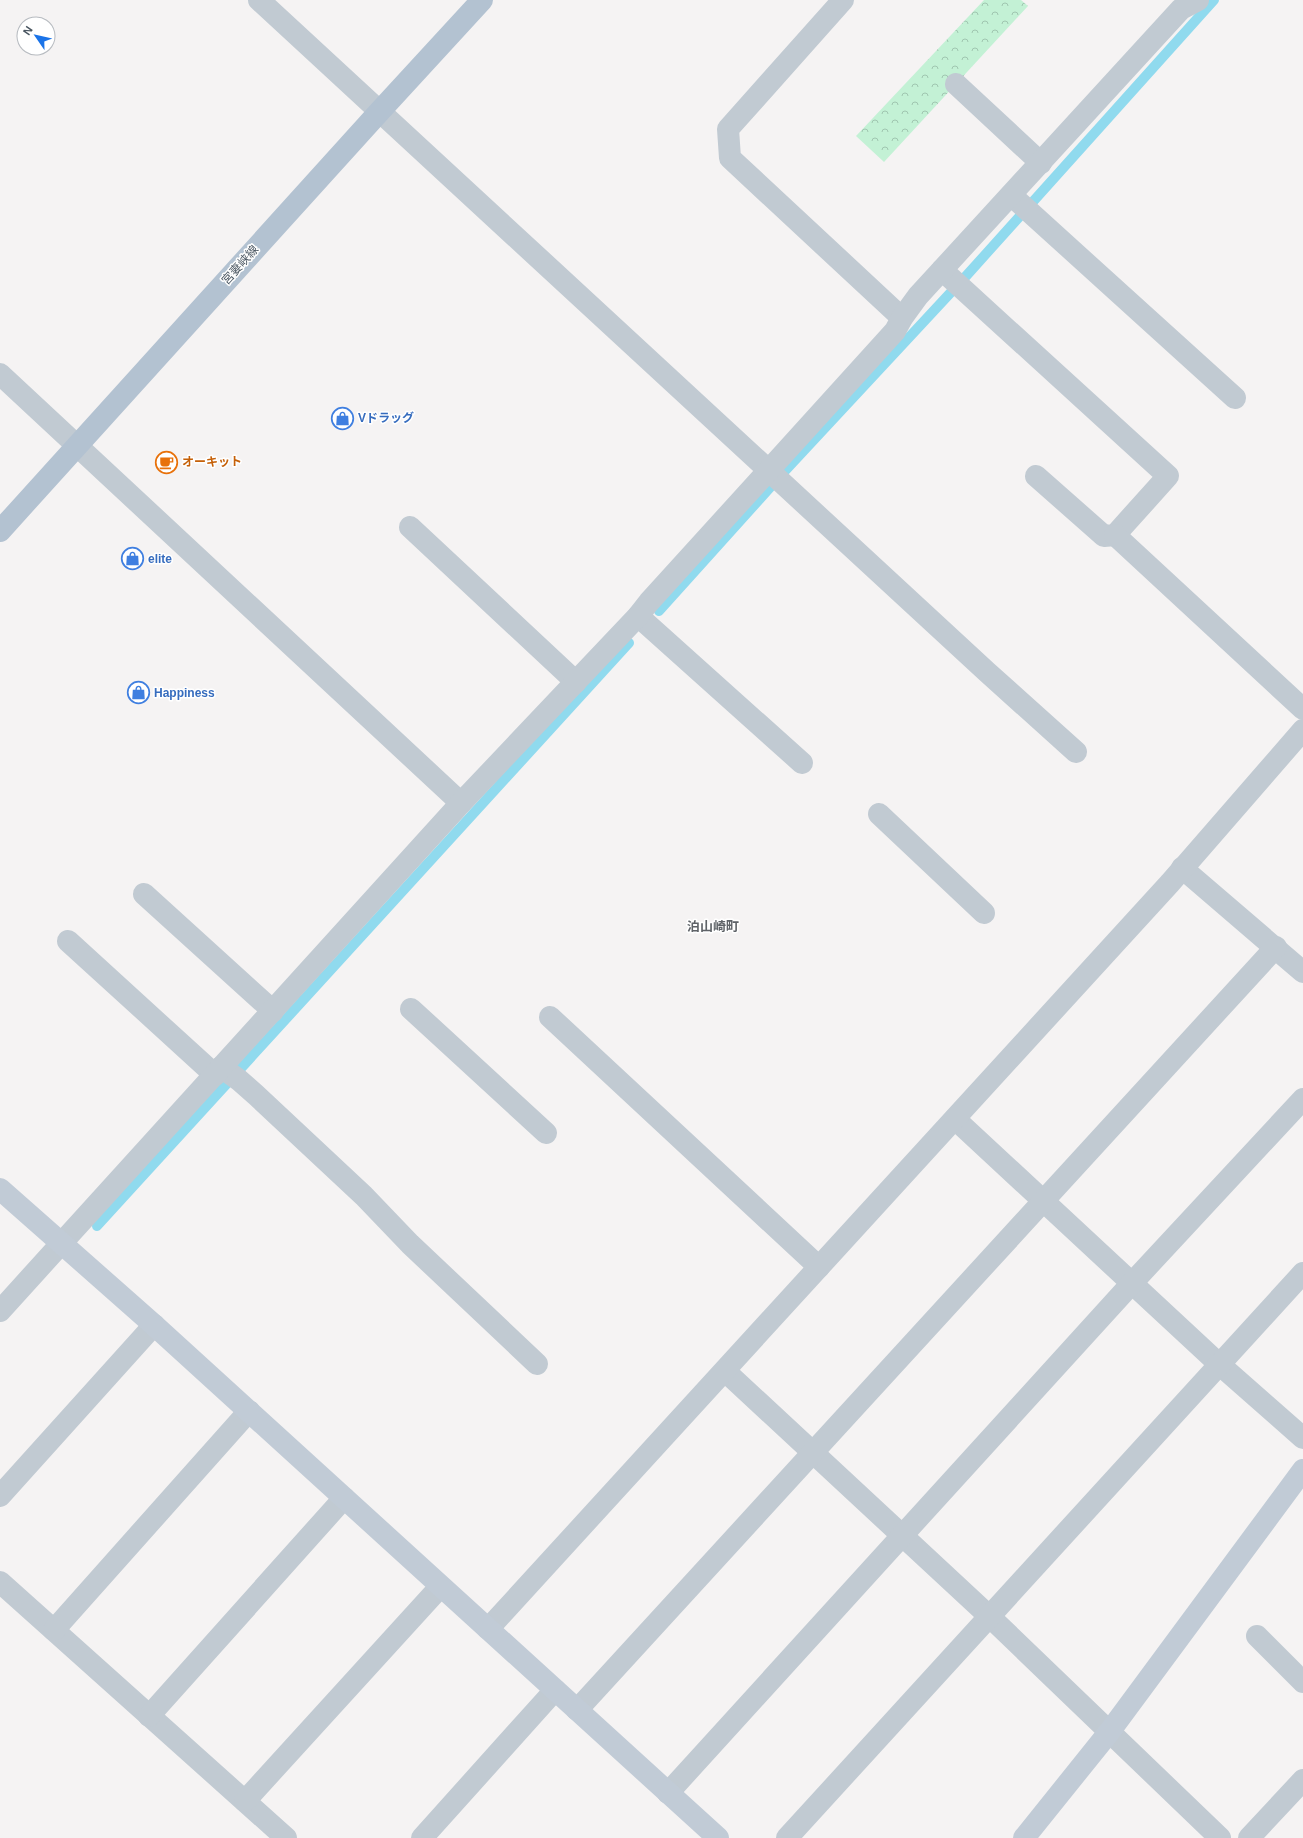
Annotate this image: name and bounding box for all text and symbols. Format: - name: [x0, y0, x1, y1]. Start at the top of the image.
- north arrow: [16, 16, 56, 56]
- text: N: [21, 24, 35, 37]
- street label: 宮妻峡線: [219, 242, 261, 288]
- shop icon: Vドラッグ: [330, 405, 356, 431]
- place label: Vドラッグ: [358, 411, 414, 425]
- cafe icon: オーキット: [154, 449, 180, 475]
- place label: オーキット: [182, 455, 242, 469]
- shop icon: elite: [119, 546, 145, 572]
- place label: elite: [148, 552, 172, 566]
- shop icon: Happiness: [126, 680, 152, 706]
- place label: Happiness: [154, 686, 215, 700]
- district label: 泊山崎町: [687, 919, 739, 934]

